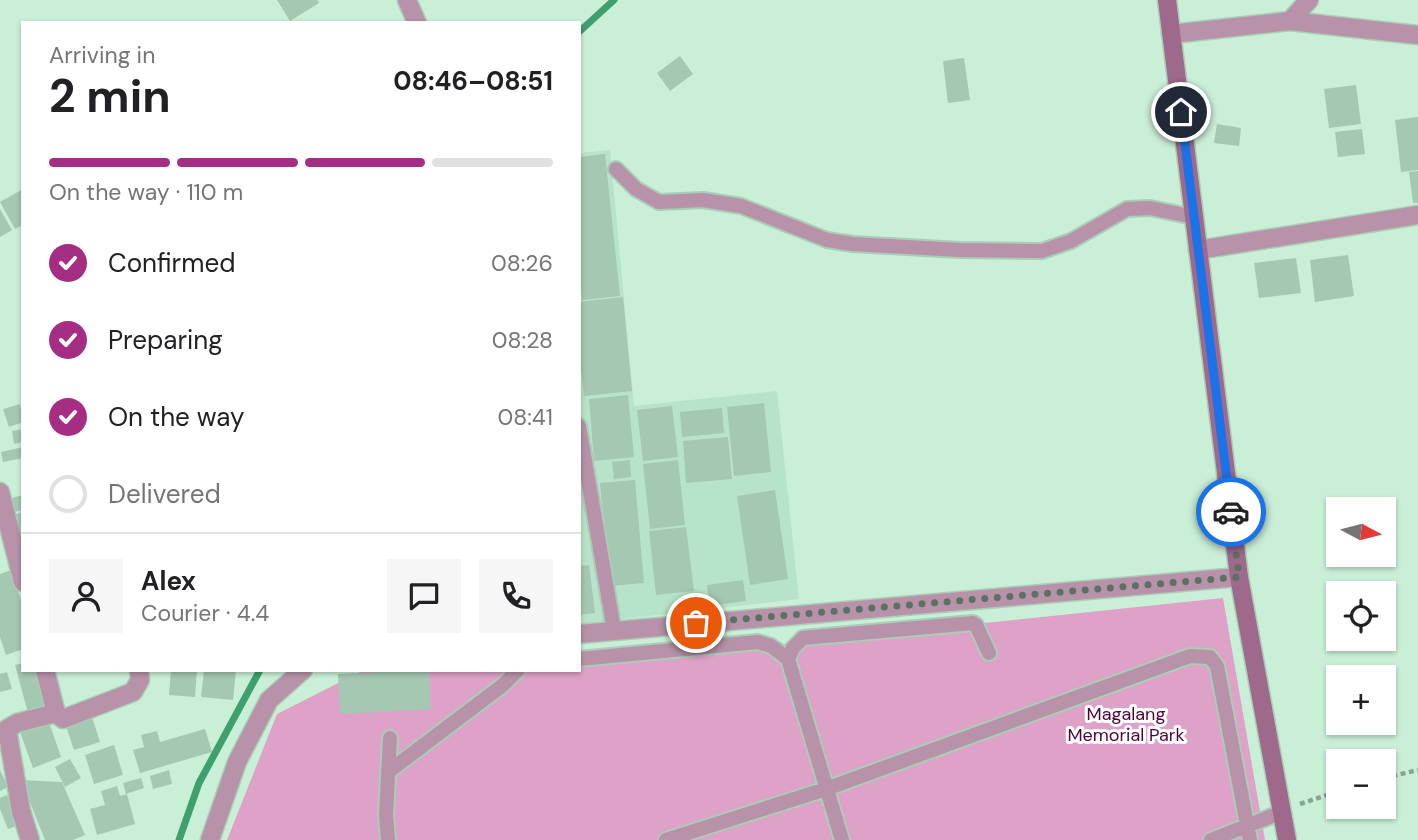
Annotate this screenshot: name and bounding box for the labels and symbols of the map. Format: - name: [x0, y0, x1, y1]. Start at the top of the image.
- pin: [1151, 82, 1211, 142]
- courier: [1196, 477, 1266, 547]
- north arrow: [1326, 497, 1396, 567]
- pin: [666, 593, 726, 653]
- park label: Magalang Memorial Park: [1067, 702, 1185, 747]

